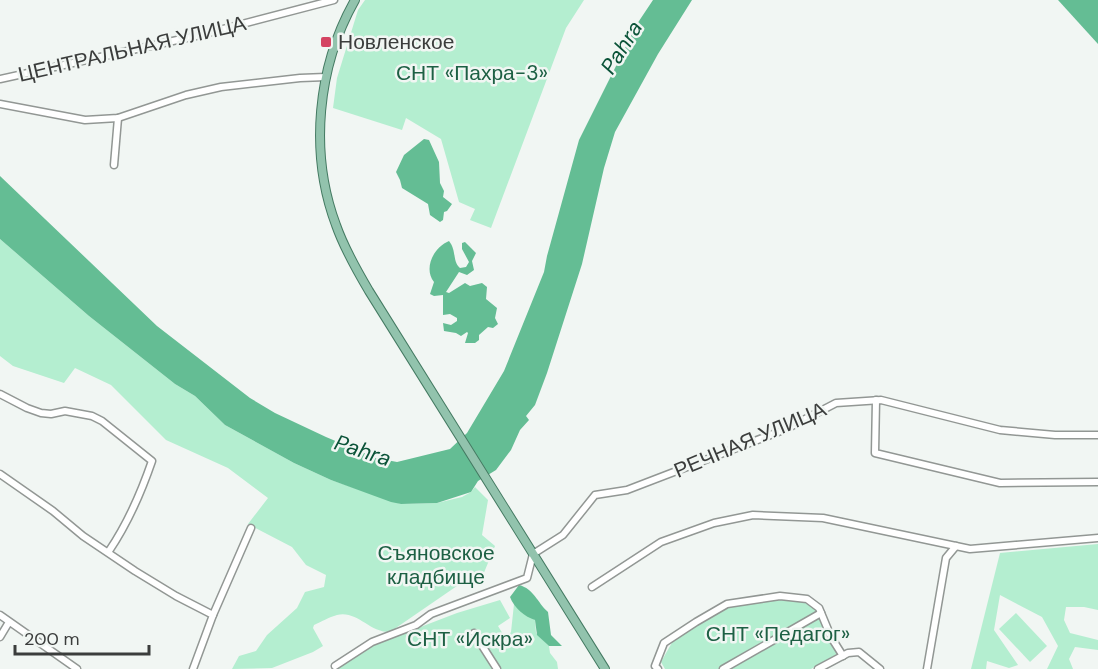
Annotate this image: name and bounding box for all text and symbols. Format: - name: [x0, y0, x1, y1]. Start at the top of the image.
- street label: ЦЕНТРАЛЬНАЯ УЛИЦА: [15, 9, 249, 89]
- water label: Pahra: [594, 15, 649, 80]
- place label: Новленское: [338, 28, 454, 56]
- marker: Новленское: [319, 35, 333, 49]
- park label: СНТ «Пахра-3»: [396, 59, 548, 87]
- street label: РЕЧНАЯ УЛИЦА: [670, 395, 830, 485]
- water label: Pahra: [331, 428, 395, 473]
- park label: Съяновское кладбище: [377, 539, 495, 591]
- scale bar: [15, 618, 148, 656]
- park label: СНТ «Педагог»: [706, 620, 850, 648]
- park label: СНТ «Искра»: [407, 625, 533, 653]
- text: 200 m: [24, 627, 80, 651]

